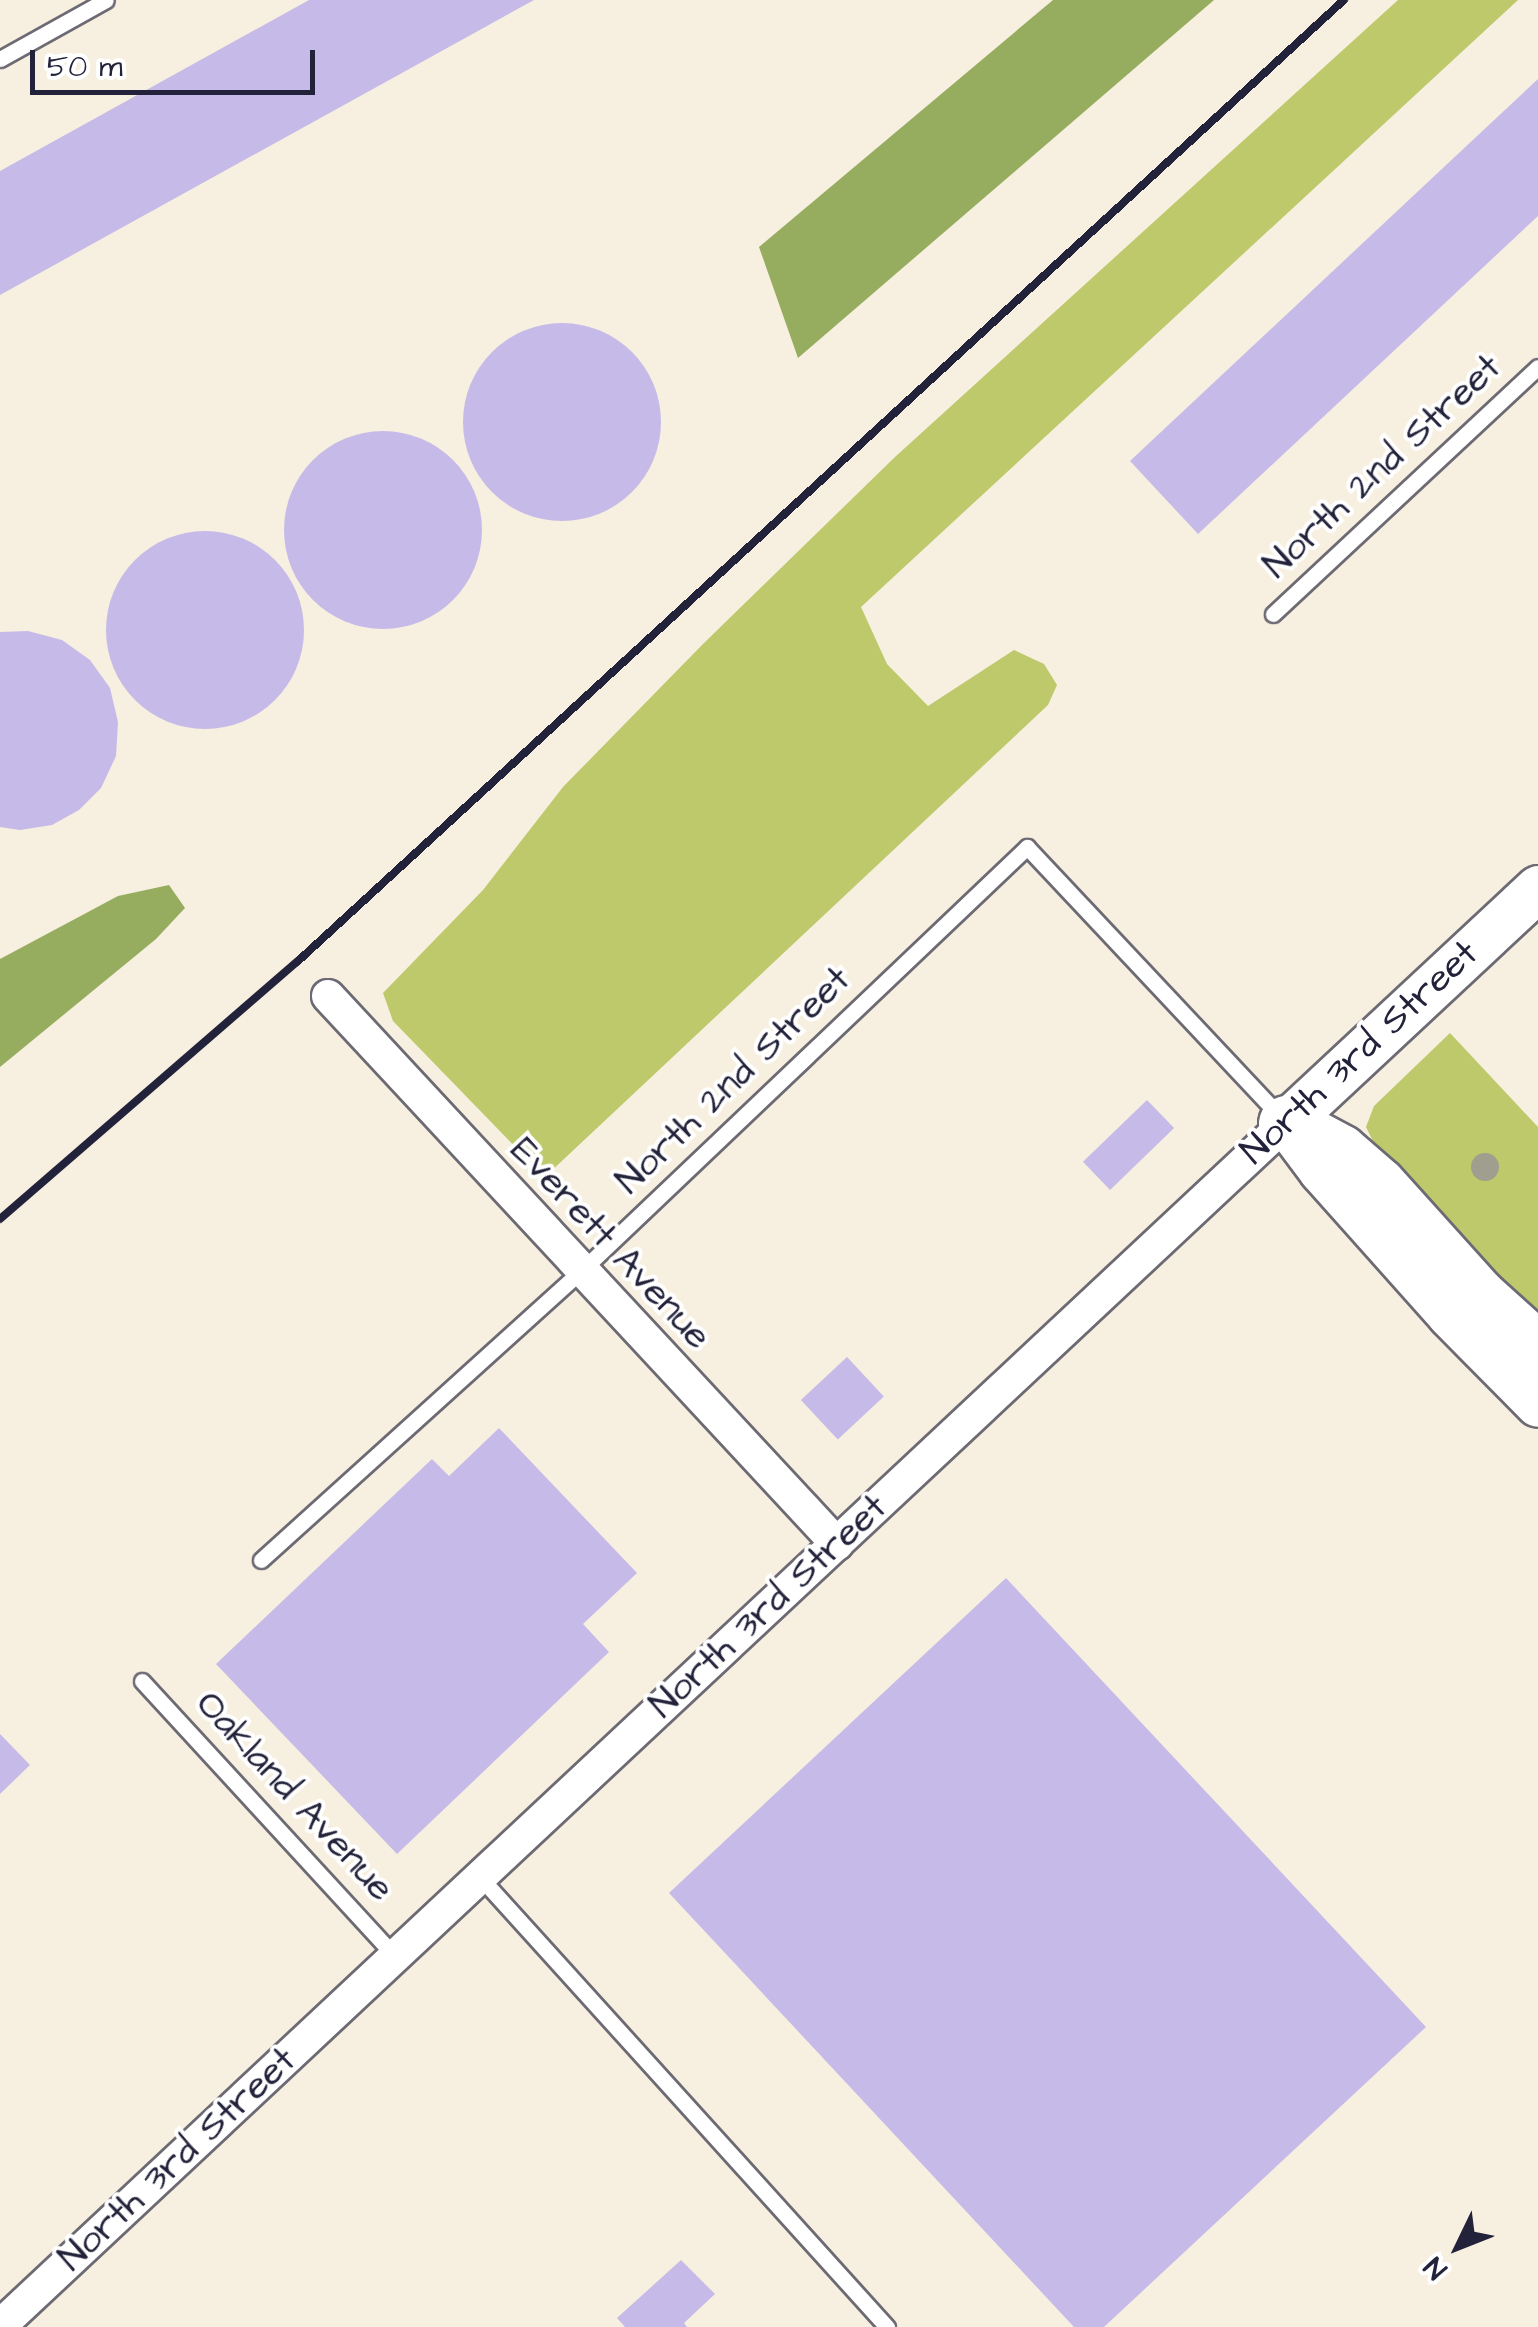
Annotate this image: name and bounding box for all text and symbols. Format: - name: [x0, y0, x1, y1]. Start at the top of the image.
- scale bar: [35, 30, 320, 92]
- text: 50 m: [47, 46, 123, 88]
- street label: North 2nd Street: [1255, 345, 1511, 589]
- street label: North 3rd Street: [1232, 931, 1488, 1175]
- street label: North 2nd Street: [607, 958, 861, 1204]
- street label: Everett Avenue: [500, 1128, 720, 1360]
- street label: North 3rd Street: [641, 1485, 897, 1729]
- street label: Oakland Avenue: [185, 1682, 403, 1912]
- street label: North 3rd Street: [50, 2038, 306, 2282]
- north arrow: [1408, 2197, 1508, 2297]
- text: N: [1415, 2248, 1456, 2288]

